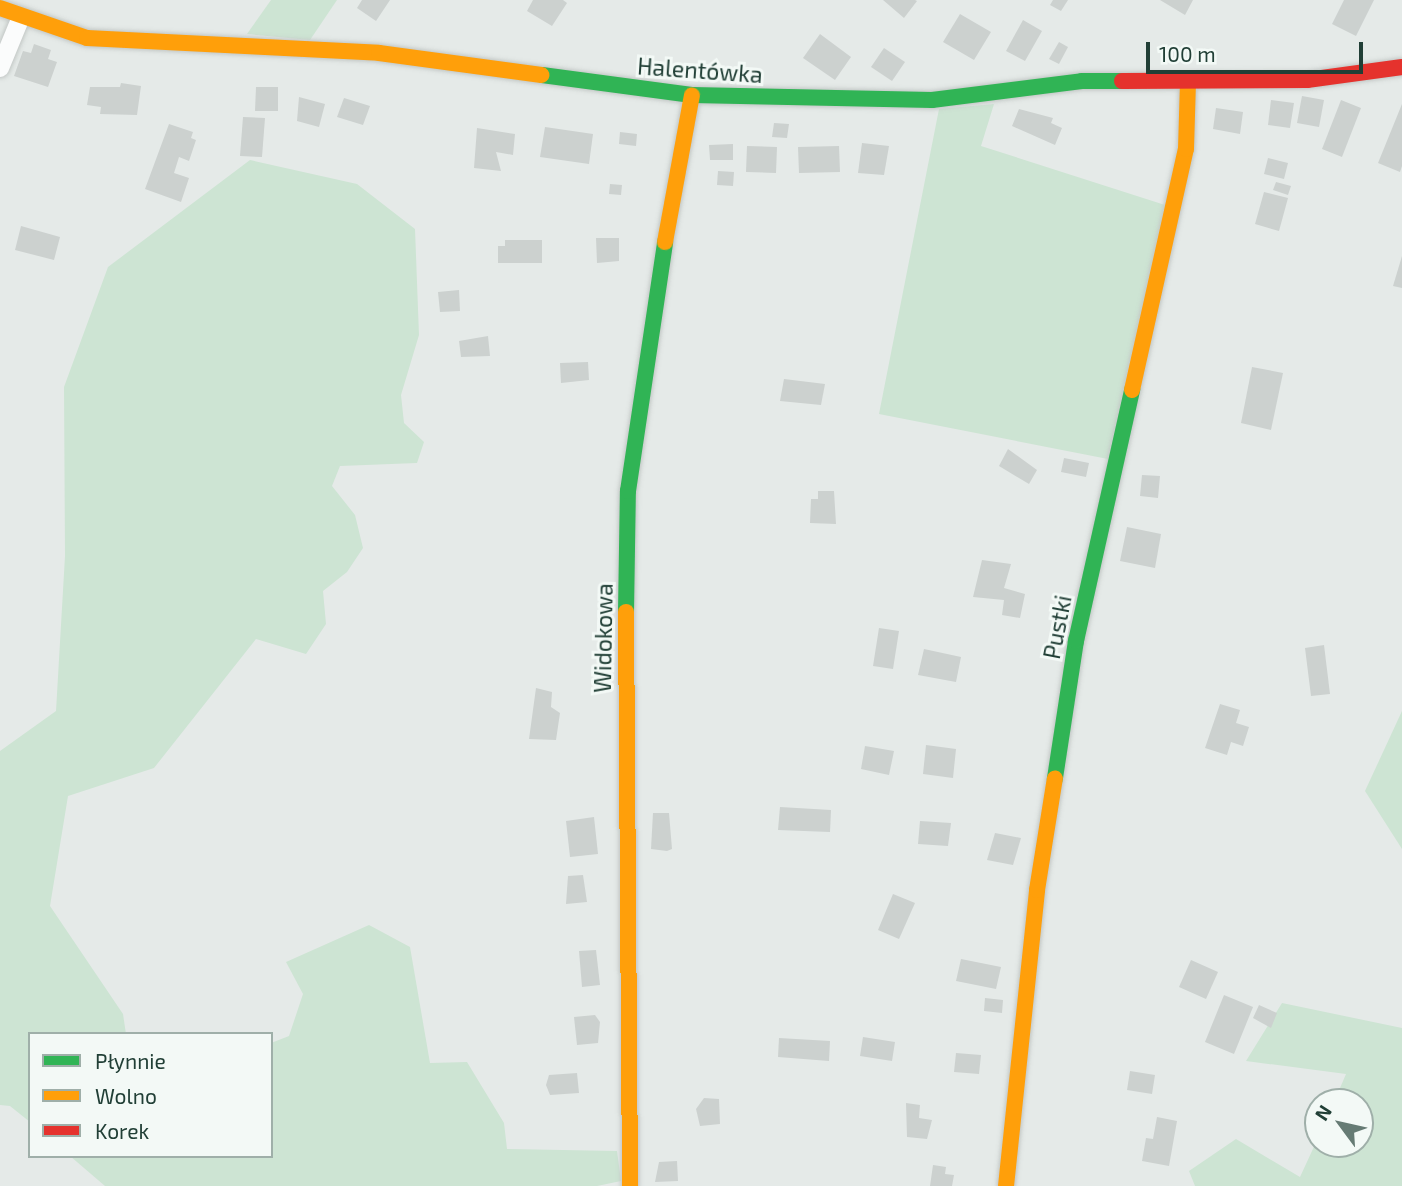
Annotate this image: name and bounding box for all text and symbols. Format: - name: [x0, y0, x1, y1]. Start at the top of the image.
- scale bar: [1150, 28, 1367, 72]
- text: 100 m: [1159, 41, 1216, 66]
- street label: Halentówka: [636, 52, 764, 88]
- street label: Widokowa: [588, 583, 618, 693]
- street label: Pustki: [1037, 593, 1077, 661]
- legend: [28, 1032, 273, 1158]
- text: Płynnie: [95, 1048, 166, 1073]
- text: Wolno: [95, 1083, 157, 1108]
- north arrow: [1304, 1088, 1374, 1158]
- text: N: [1309, 1100, 1336, 1124]
- text: Korek: [95, 1118, 149, 1143]

